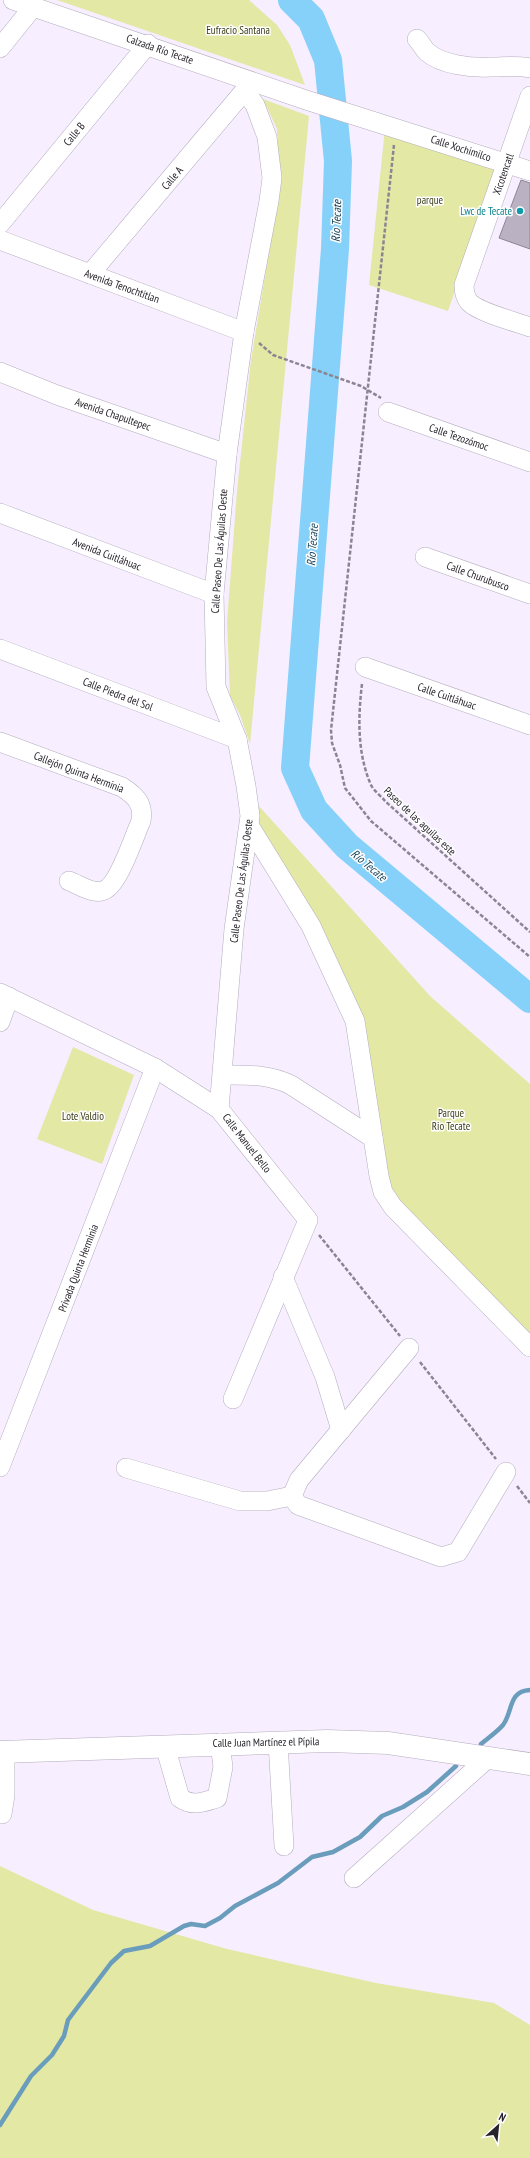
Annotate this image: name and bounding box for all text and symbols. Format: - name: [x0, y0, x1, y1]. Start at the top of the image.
- park label: Eufracio Santana: [206, 23, 270, 37]
- street label: Calzada Río Tecate: [125, 31, 196, 67]
- street label: Calle B: [60, 119, 88, 149]
- street label: Calle Xochimilco: [429, 132, 493, 164]
- street label: Xicotencatl: [489, 151, 517, 196]
- street label: Calle A: [158, 163, 186, 193]
- park label: parque: [417, 193, 444, 207]
- water label: Río Tecate: [328, 199, 344, 242]
- place label: Lwc de Tecate: [460, 204, 512, 218]
- marker: Lwc de Tecate: [515, 206, 525, 216]
- street label: Avenida Tenochtitlan: [82, 266, 162, 306]
- street label: Avenida Chapultepec: [73, 394, 153, 434]
- street label: Calle Tezozómoc: [427, 420, 491, 454]
- street label: Calle Paseo De Las Águilas Oeste: [208, 488, 230, 614]
- water label: Río Tecate: [303, 522, 321, 566]
- street label: Avenida Cuitláhuac: [71, 534, 143, 574]
- street label: Calle Churubusco: [445, 558, 511, 594]
- street label: Calle Piedra del Sol: [81, 674, 155, 714]
- street label: Calle Cuitláhuac: [416, 679, 478, 713]
- street label: Callejón Quinta Herminia: [32, 748, 126, 796]
- street label: Paseo de las aguilas este: [381, 784, 459, 858]
- street label: Calle Paseo De Las Águilas Oeste: [226, 818, 256, 944]
- water label: Río Tecate: [348, 846, 391, 885]
- park label: Parque Rio Tecate: [432, 1106, 471, 1133]
- park label: Lote Valdio: [62, 1109, 104, 1123]
- street label: Calle Manuel Bello: [220, 1111, 275, 1176]
- street label: Privada Quinta Herminia: [55, 1222, 101, 1314]
- street label: Calle Juan Martínez el Pípila: [213, 1734, 319, 1750]
- north arrow: [478, 2106, 518, 2146]
- text: N: [497, 2110, 508, 2125]

